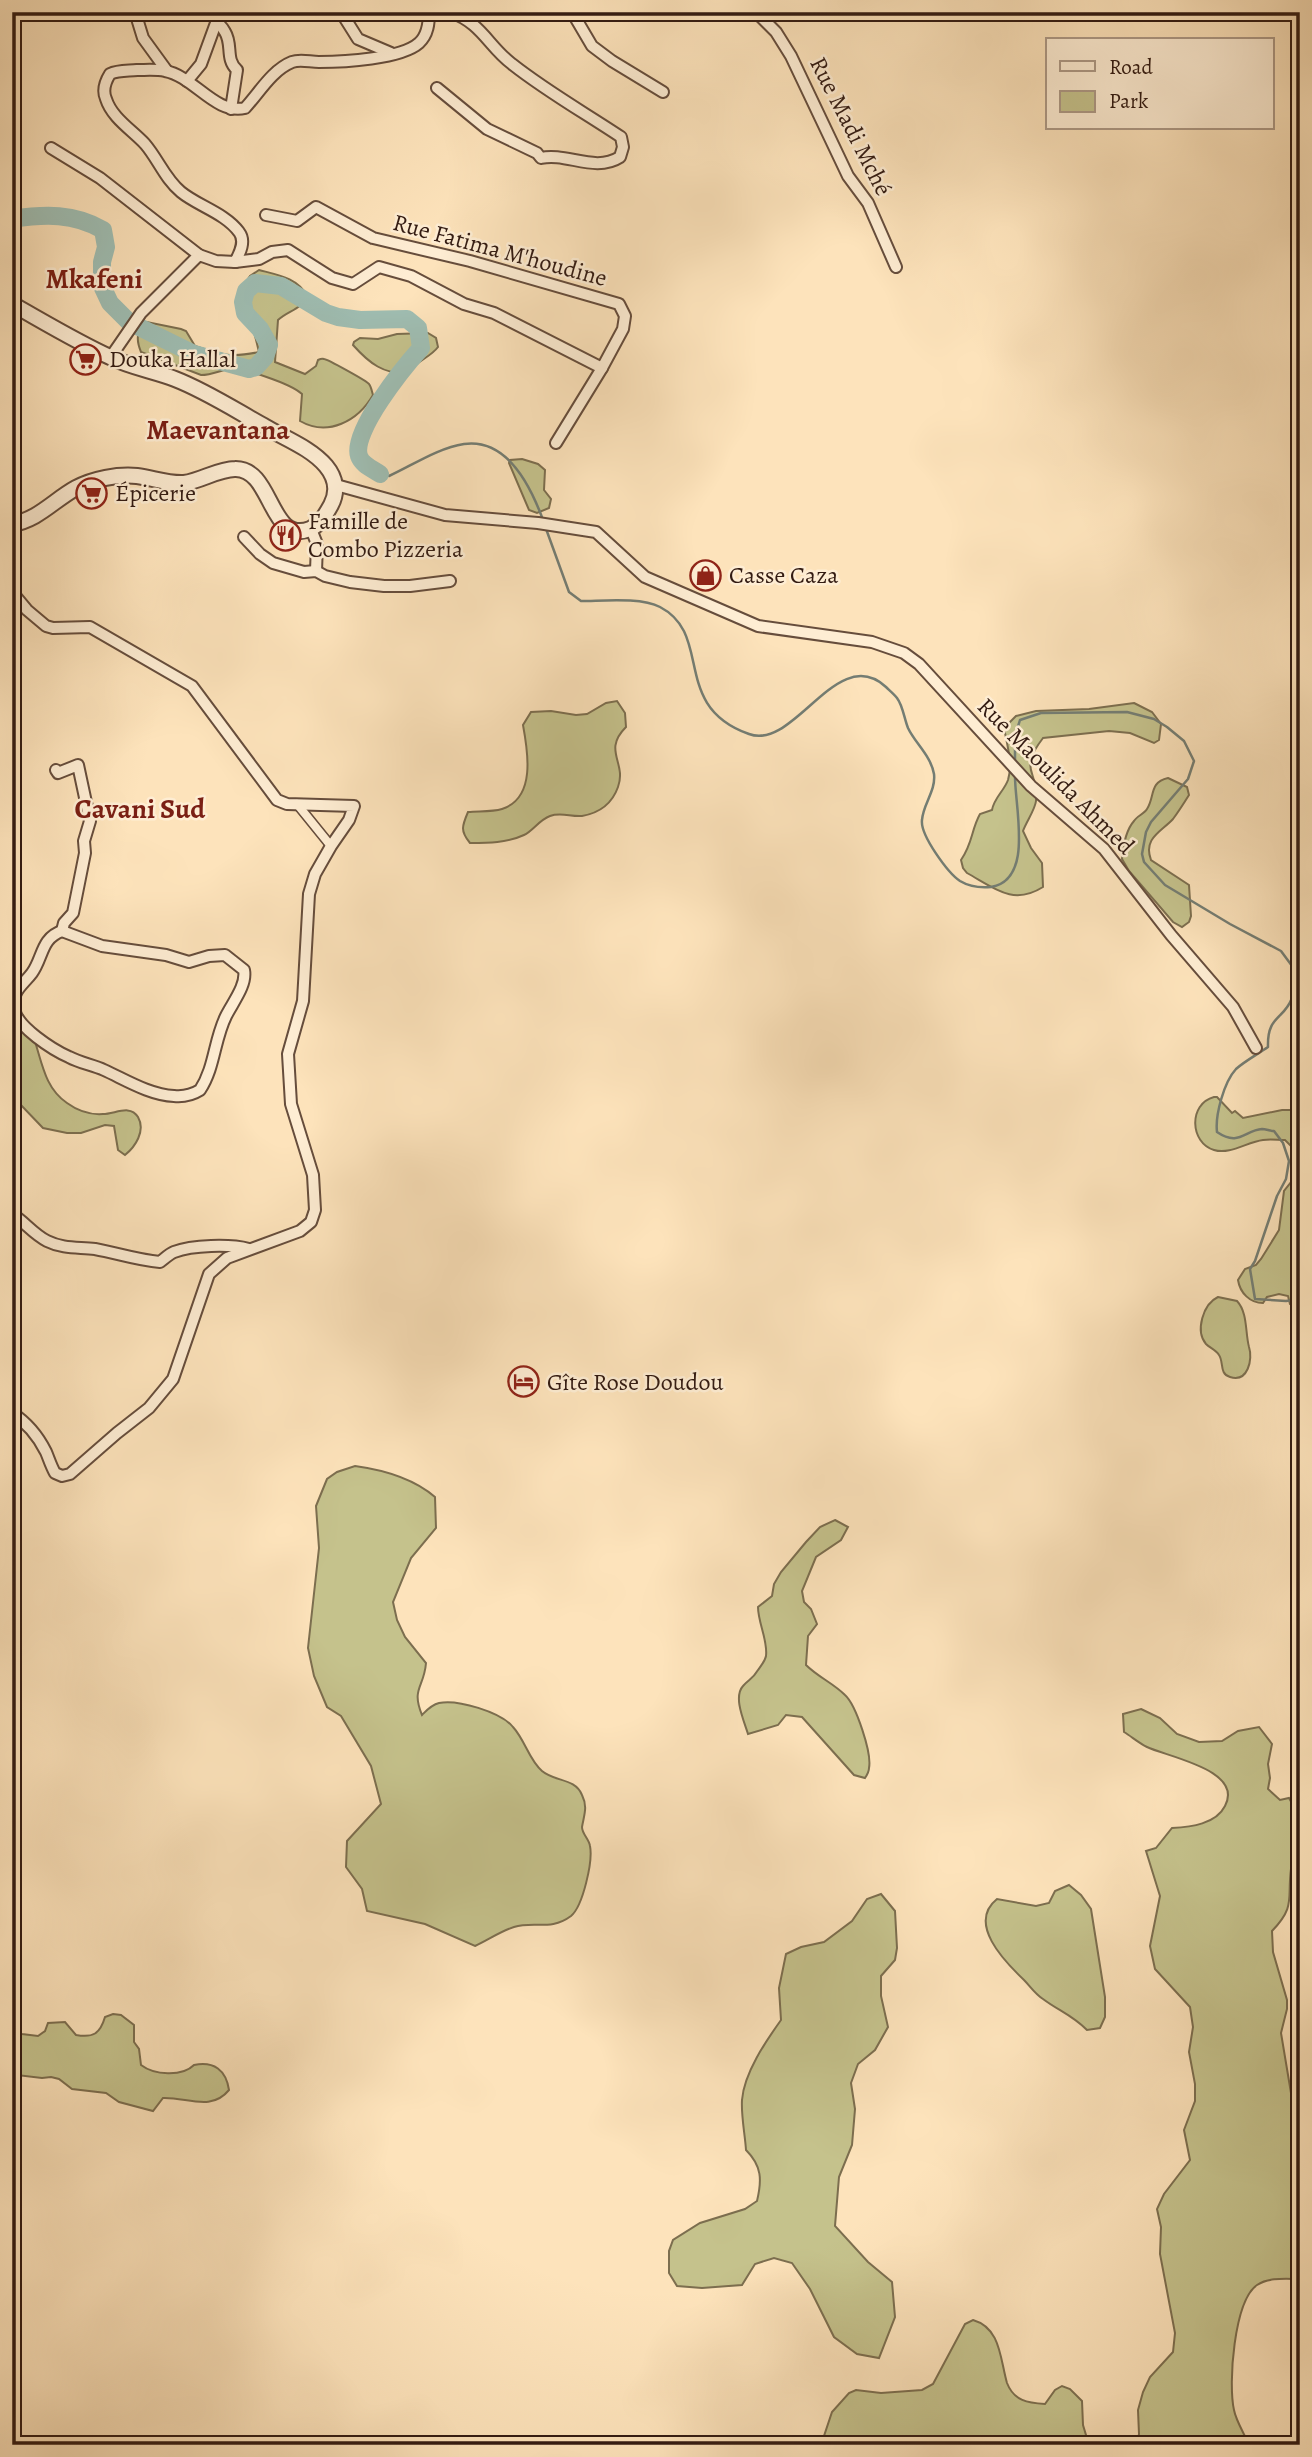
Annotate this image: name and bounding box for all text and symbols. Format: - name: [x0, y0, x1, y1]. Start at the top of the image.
- legend: [1046, 38, 1274, 130]
- street label: Rue Madi Mché: [802, 51, 900, 201]
- text: Road: [1109, 53, 1153, 81]
- text: Park: [1109, 87, 1149, 115]
- street label: Rue Fatima M'houdine: [389, 206, 611, 294]
- district label: Mkafeni: [45, 260, 143, 298]
- supermarket icon: Douka Hallal: [69, 342, 103, 376]
- place label: Douka Hallal: [109, 343, 236, 375]
- district label: Maevantana: [146, 411, 290, 449]
- supermarket icon: Épicerie: [75, 476, 109, 510]
- place label: Épicerie: [115, 477, 196, 509]
- place label: Famille de Combo Pizzeria: [308, 505, 464, 565]
- restaurant icon: Famille de Combo Pizzeria: [268, 518, 302, 552]
- shop icon: Casse Caza: [689, 558, 723, 592]
- place label: Casse Caza: [729, 559, 839, 591]
- street label: Rue Maoulida Ahmed: [970, 690, 1142, 862]
- district label: Cavani Sud: [75, 790, 206, 828]
- hotel icon: Gîte Rose Doudou: [507, 1365, 541, 1399]
- place label: Gîte Rose Doudou: [547, 1366, 723, 1398]

